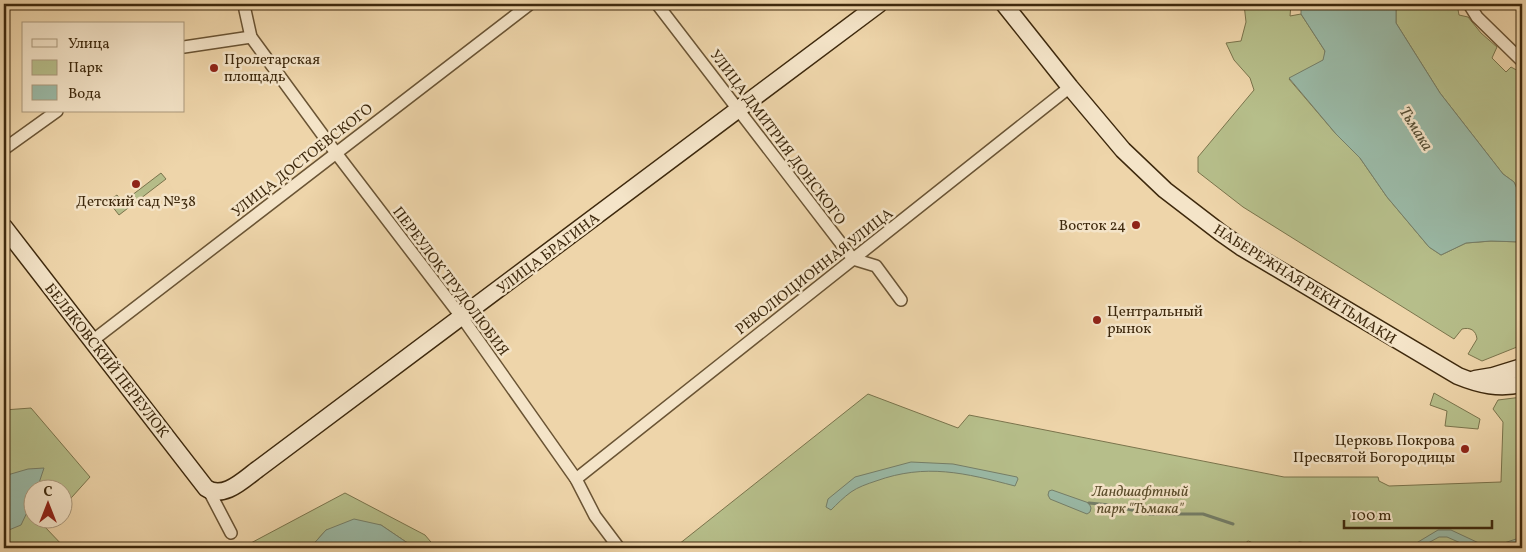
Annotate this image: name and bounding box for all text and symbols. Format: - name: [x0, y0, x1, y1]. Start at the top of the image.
- legend: [22, 22, 185, 112]
- text: Улица: [68, 34, 110, 55]
- street label: УЛИЦА ДМИТРИЯ ДОНСКОГО: [704, 46, 850, 230]
- place label: Пролетарская площадь: [224, 50, 320, 88]
- text: Парк: [68, 58, 103, 79]
- marker: Пролетарская площадь: [208, 62, 220, 74]
- text: Вода: [68, 84, 101, 105]
- street label: УЛИЦА ДОСТОЕВСКОГО: [228, 99, 378, 223]
- water label: Тьмака: [1393, 103, 1438, 156]
- marker: Детский сад №38: [130, 178, 142, 190]
- place label: Детский сад №38: [76, 192, 196, 213]
- street label: ПЕРЕУЛОК ТРУДОЛЮБИЯ: [387, 203, 513, 361]
- street label: РЕВОЛЮЦИОННАЯ УЛИЦА: [732, 204, 898, 340]
- street label: УЛИЦА БРАГИНА: [493, 208, 605, 300]
- place label: Восток 24: [1059, 216, 1126, 237]
- marker: Восток 24: [1130, 219, 1142, 231]
- street label: НАБЕРЕЖНАЯ РЕКИ ТЬМАКИ: [1209, 220, 1400, 350]
- street label: БЕЛЯКОВСКИЙ ПЕРЕУЛОК: [39, 279, 173, 443]
- place label: Центральный рынок: [1107, 302, 1203, 340]
- marker: Центральный рынок: [1091, 314, 1103, 326]
- place label: Церковь Покрова Пресвятой Богородицы: [1293, 431, 1455, 469]
- marker: Церковь Покрова Пресвятой Богородицы: [1459, 443, 1471, 455]
- north arrow: [22, 480, 72, 530]
- park label: Ландшафтный парк "Тьмака": [1091, 482, 1189, 520]
- text: С: [43, 483, 53, 502]
- scale bar: [1344, 497, 1491, 529]
- text: 100 m: [1351, 506, 1391, 527]

